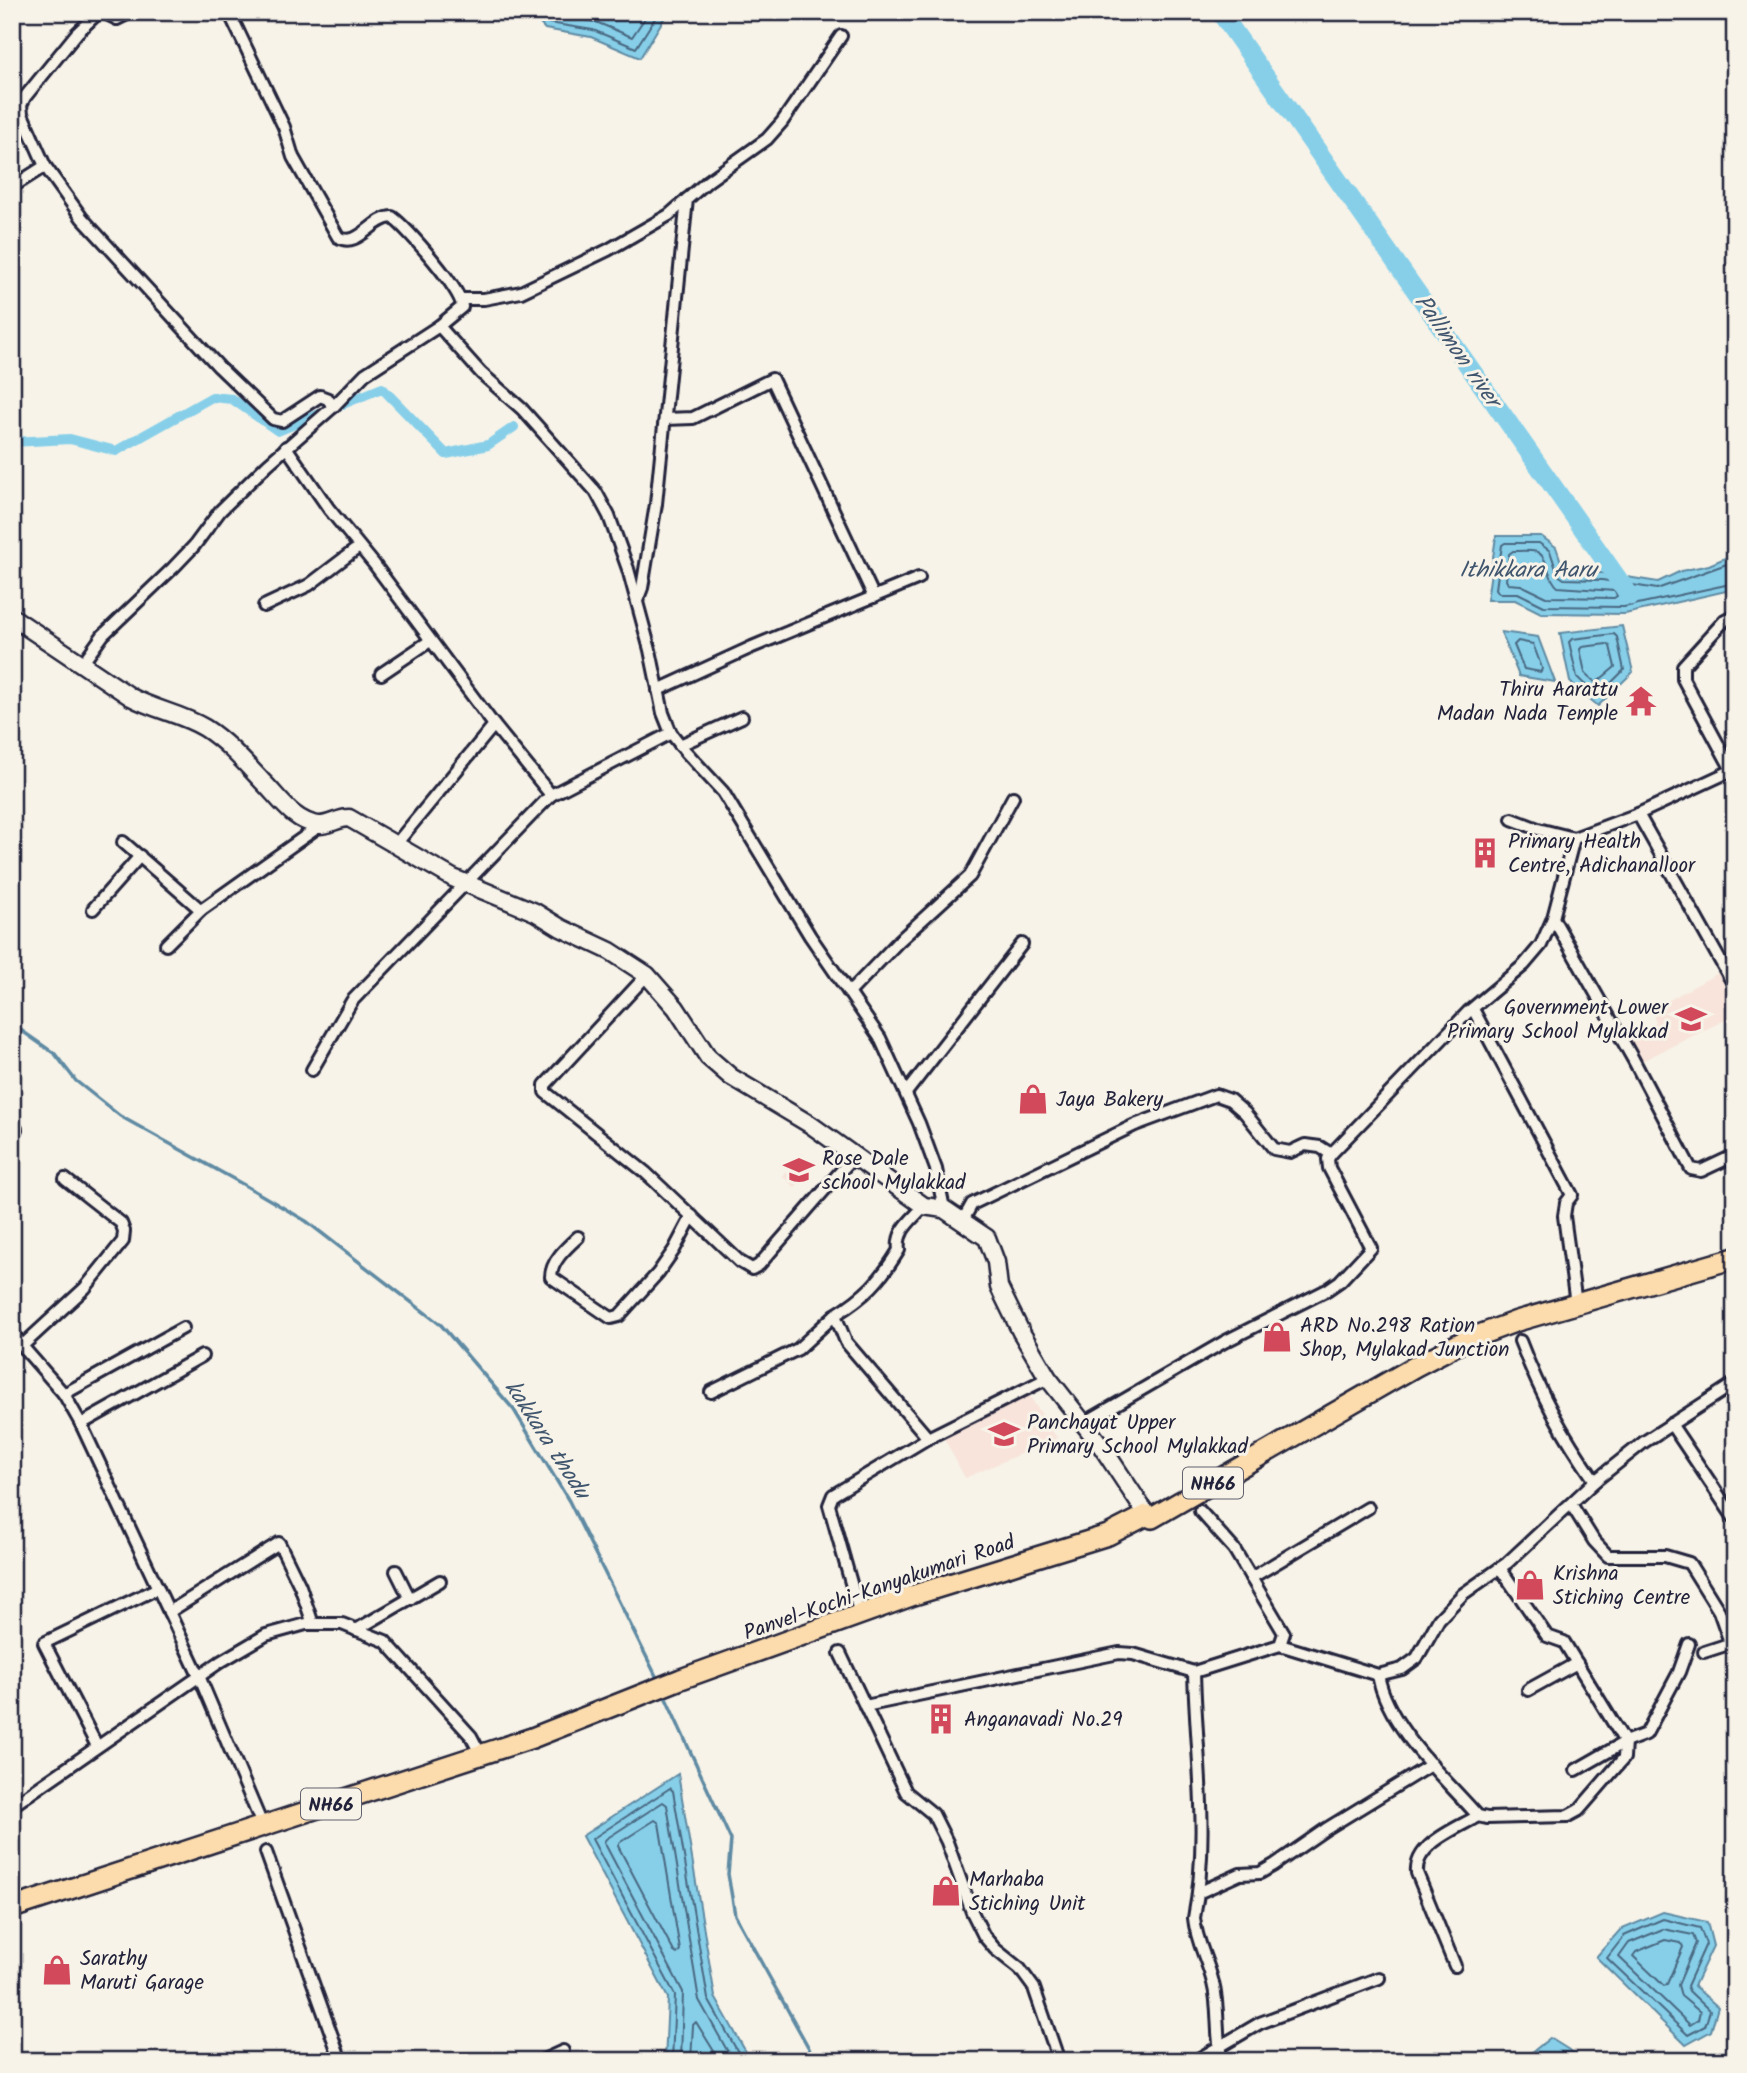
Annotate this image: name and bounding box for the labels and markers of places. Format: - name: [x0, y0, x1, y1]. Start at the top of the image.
- place label: Thiru Aarattu Madan Nada Temple: [1437, 674, 1619, 731]
- temple icon: Thiru Aarattu Madan Nada Temple: [1624, 684, 1658, 718]
- place label: Primary Health Centre, Adichanalloor: [1508, 826, 1696, 883]
- building icon: Primary Health Centre, Adichanalloor: [1468, 836, 1502, 870]
- place label: Government Lower Primary School Mylakkad: [1447, 992, 1669, 1049]
- school or university icon: Government Lower Primary School Mylakkad: [1674, 1002, 1708, 1036]
- shop icon: Jaya Bakery: [1016, 1082, 1050, 1116]
- place label: Jaya Bakery: [1056, 1084, 1163, 1117]
- place label: Rose Dale school Mylakkad: [822, 1143, 966, 1200]
- school or university icon: Rose Dale school Mylakkad: [782, 1153, 816, 1187]
- place label: ARD No.298 Ration Shop, Mylakad Junction: [1300, 1310, 1509, 1367]
- shop icon: ARD No.298 Ration Shop, Mylakad Junction: [1260, 1320, 1294, 1354]
- place label: Panchayat Upper Primary School Mylakkad: [1027, 1407, 1248, 1464]
- school or university icon: Panchayat Upper Primary School Mylakkad: [987, 1417, 1021, 1451]
- place label: Krishna Stiching Centre: [1553, 1558, 1691, 1615]
- shop icon: Krishna Stiching Centre: [1513, 1568, 1547, 1602]
- building icon: Anganavadi No.29: [924, 1702, 958, 1736]
- place label: Anganavadi No.29: [964, 1704, 1123, 1737]
- place label: Marhaba Stiching Unit: [969, 1864, 1086, 1921]
- shop icon: Marhaba Stiching Unit: [929, 1874, 963, 1908]
- place label: Sarathy Maruti Garage: [80, 1943, 204, 2000]
- shop icon: Sarathy Maruti Garage: [40, 1953, 74, 1987]

